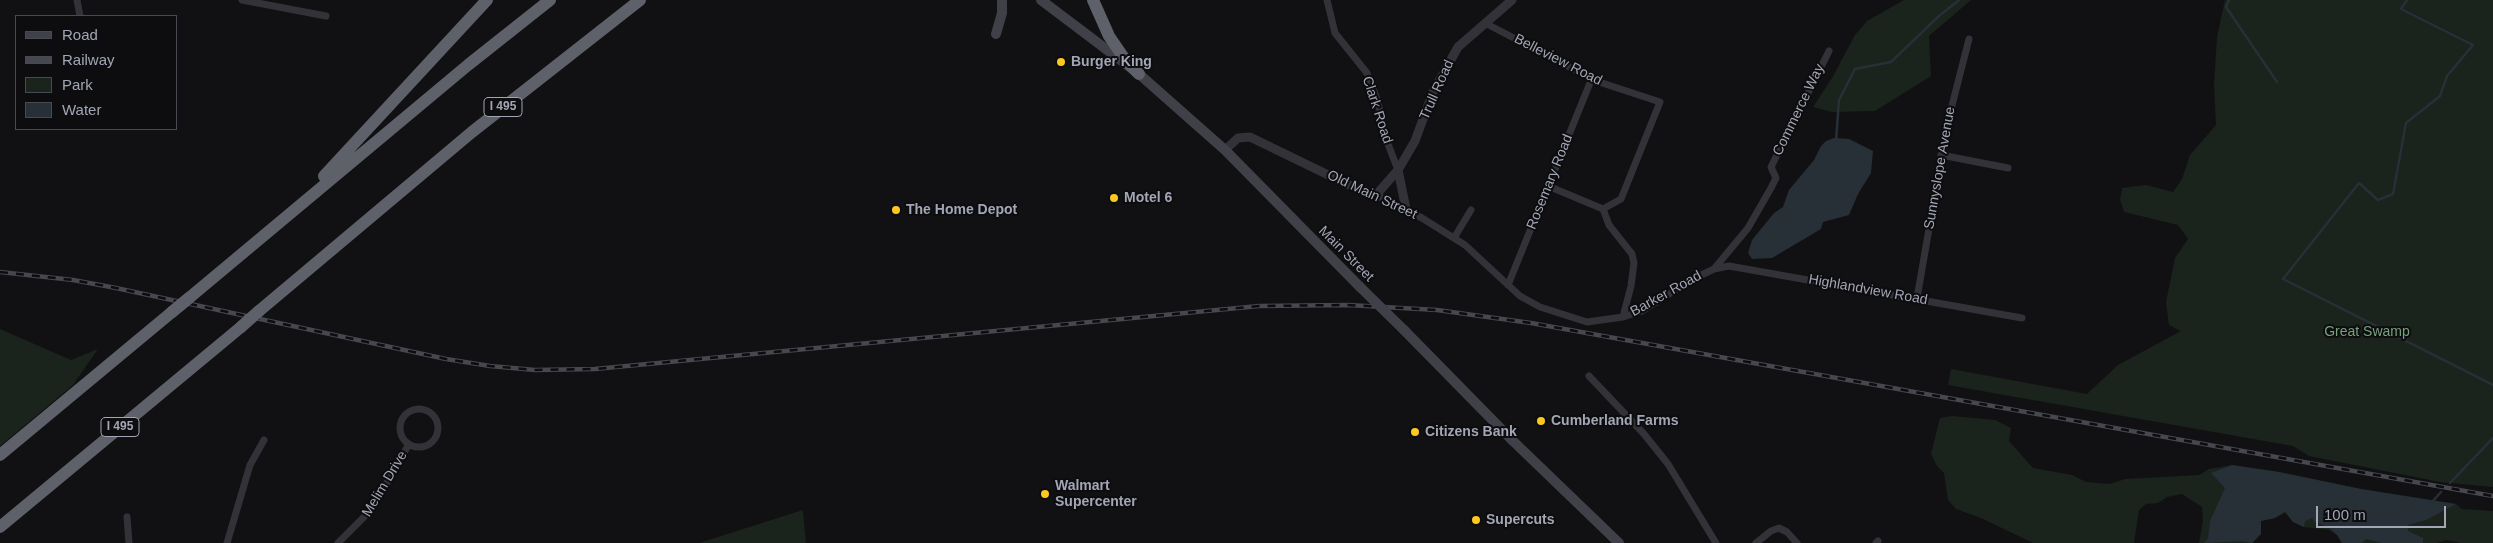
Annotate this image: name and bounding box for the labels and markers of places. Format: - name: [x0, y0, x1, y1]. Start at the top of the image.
- place label: Burger King: [1071, 54, 1152, 70]
- marker: Burger King: [1055, 56, 1067, 68]
- place label: Motel 6: [1124, 190, 1172, 206]
- marker: Motel 6: [1108, 192, 1120, 204]
- place label: The Home Depot: [906, 202, 1017, 218]
- marker: The Home Depot: [890, 204, 902, 216]
- place label: Cumberland Farms: [1551, 413, 1679, 429]
- marker: Cumberland Farms: [1535, 415, 1547, 427]
- place label: Citizens Bank: [1425, 424, 1517, 440]
- marker: Citizens Bank: [1409, 426, 1421, 438]
- place label: Walmart Supercenter: [1055, 478, 1137, 511]
- marker: Walmart Supercenter: [1039, 488, 1051, 500]
- place label: Supercuts: [1486, 512, 1554, 528]
- marker: Supercuts: [1470, 514, 1482, 526]

